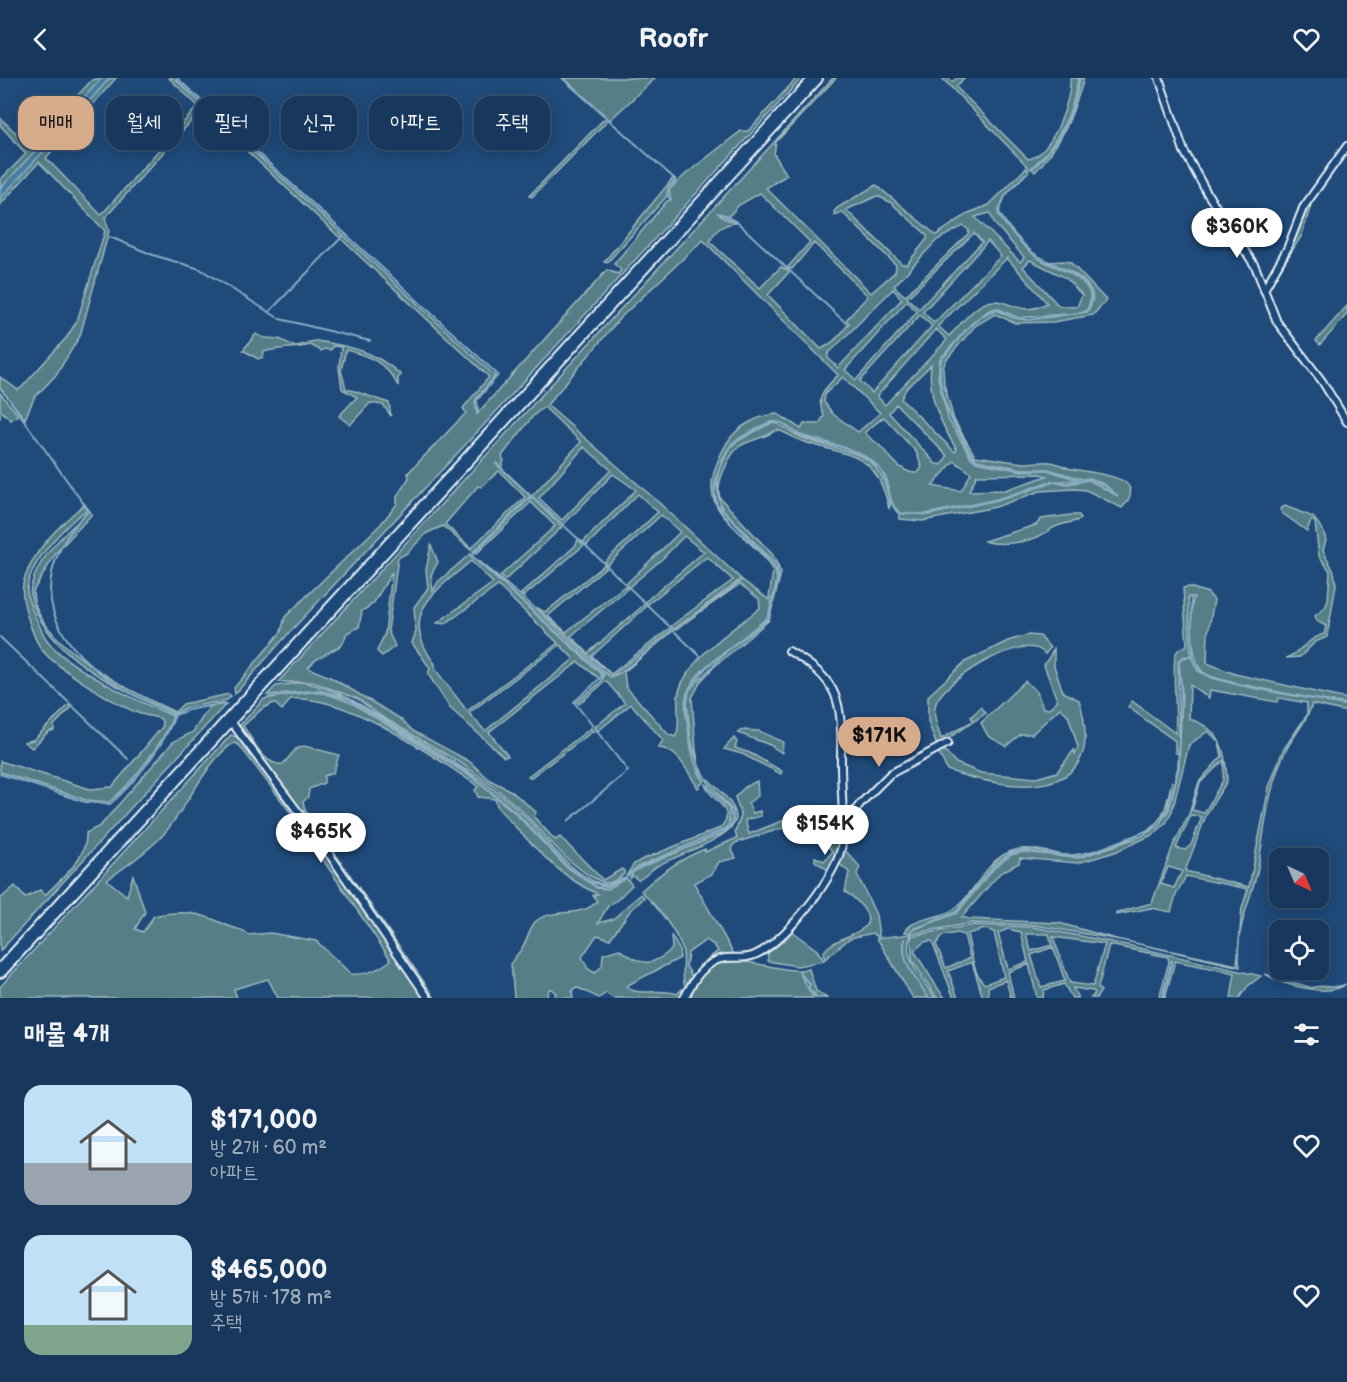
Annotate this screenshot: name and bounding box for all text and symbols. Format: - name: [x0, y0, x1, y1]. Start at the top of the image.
- icon: back: [24, 23, 57, 56]
- text: Roofr: [639, 23, 708, 55]
- icon: heart: [1290, 23, 1323, 56]
- chip: 매매: [18, 96, 94, 150]
- chip: 월세: [106, 96, 182, 150]
- chip: 필터: [194, 96, 269, 150]
- chip: 신규: [281, 96, 357, 150]
- chip: 아파트: [369, 96, 462, 150]
- chip: 주택: [474, 96, 550, 150]
- pin: $360K: [1195, 208, 1279, 259]
- text: $360K: [1205, 215, 1269, 239]
- pin: $171K: [837, 717, 921, 768]
- text: $171K: [852, 724, 906, 748]
- pin: $154K: [783, 805, 867, 856]
- text: $154K: [796, 812, 854, 836]
- pin: $465K: [279, 813, 363, 864]
- text: $465K: [290, 820, 352, 844]
- north arrow: [1269, 848, 1329, 908]
- map controls: [1269, 848, 1329, 980]
- button: locate: [1269, 920, 1329, 980]
- icon: filters: [1290, 1018, 1323, 1051]
- text: 매물 4개: [24, 1019, 109, 1050]
- text: $171,000: [210, 1105, 318, 1136]
- icon: home: [72, 1109, 144, 1181]
- icon: heart: [1290, 1129, 1323, 1162]
- text: 방 2개 · 60 m²: [210, 1136, 327, 1160]
- text: 아파트: [210, 1161, 258, 1185]
- text: $465,000: [210, 1255, 328, 1286]
- icon: home: [72, 1259, 144, 1331]
- icon: heart: [1290, 1279, 1323, 1312]
- text: 방 5개 · 178 m²: [210, 1286, 332, 1310]
- text: 주택: [210, 1311, 242, 1335]

